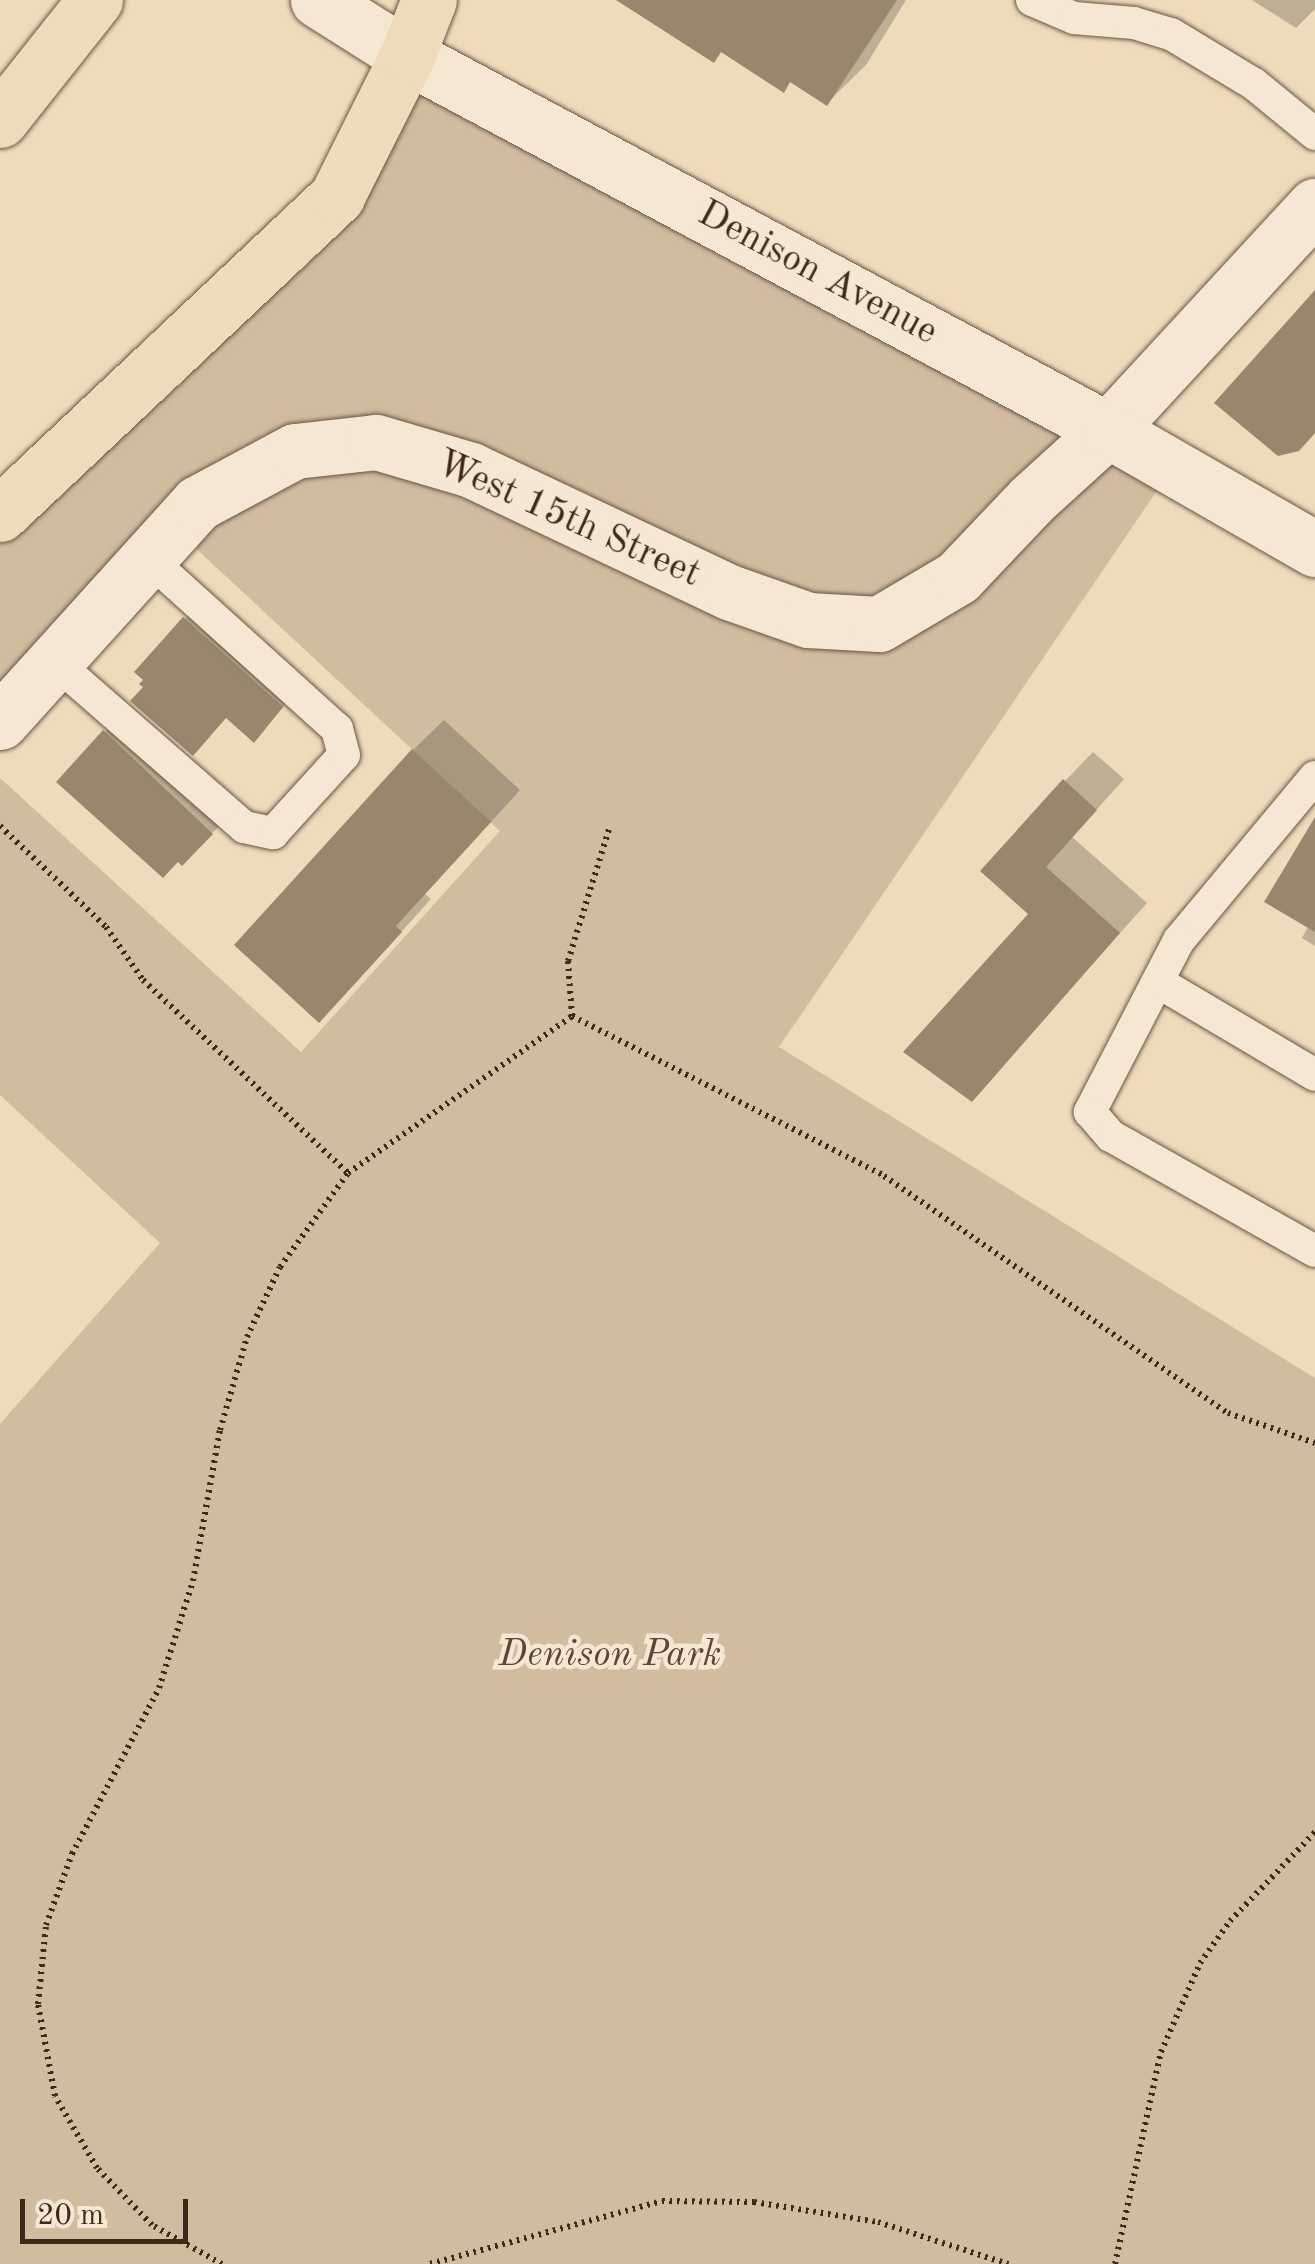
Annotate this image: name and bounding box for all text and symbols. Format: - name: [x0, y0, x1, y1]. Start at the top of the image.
- street label: Denison Avenue: [689, 192, 945, 356]
- street label: West 15th Street: [429, 441, 707, 599]
- park label: Denison Park: [499, 1633, 721, 1679]
- scale bar: [25, 2179, 192, 2241]
- text: 20 m: [37, 2201, 104, 2231]

